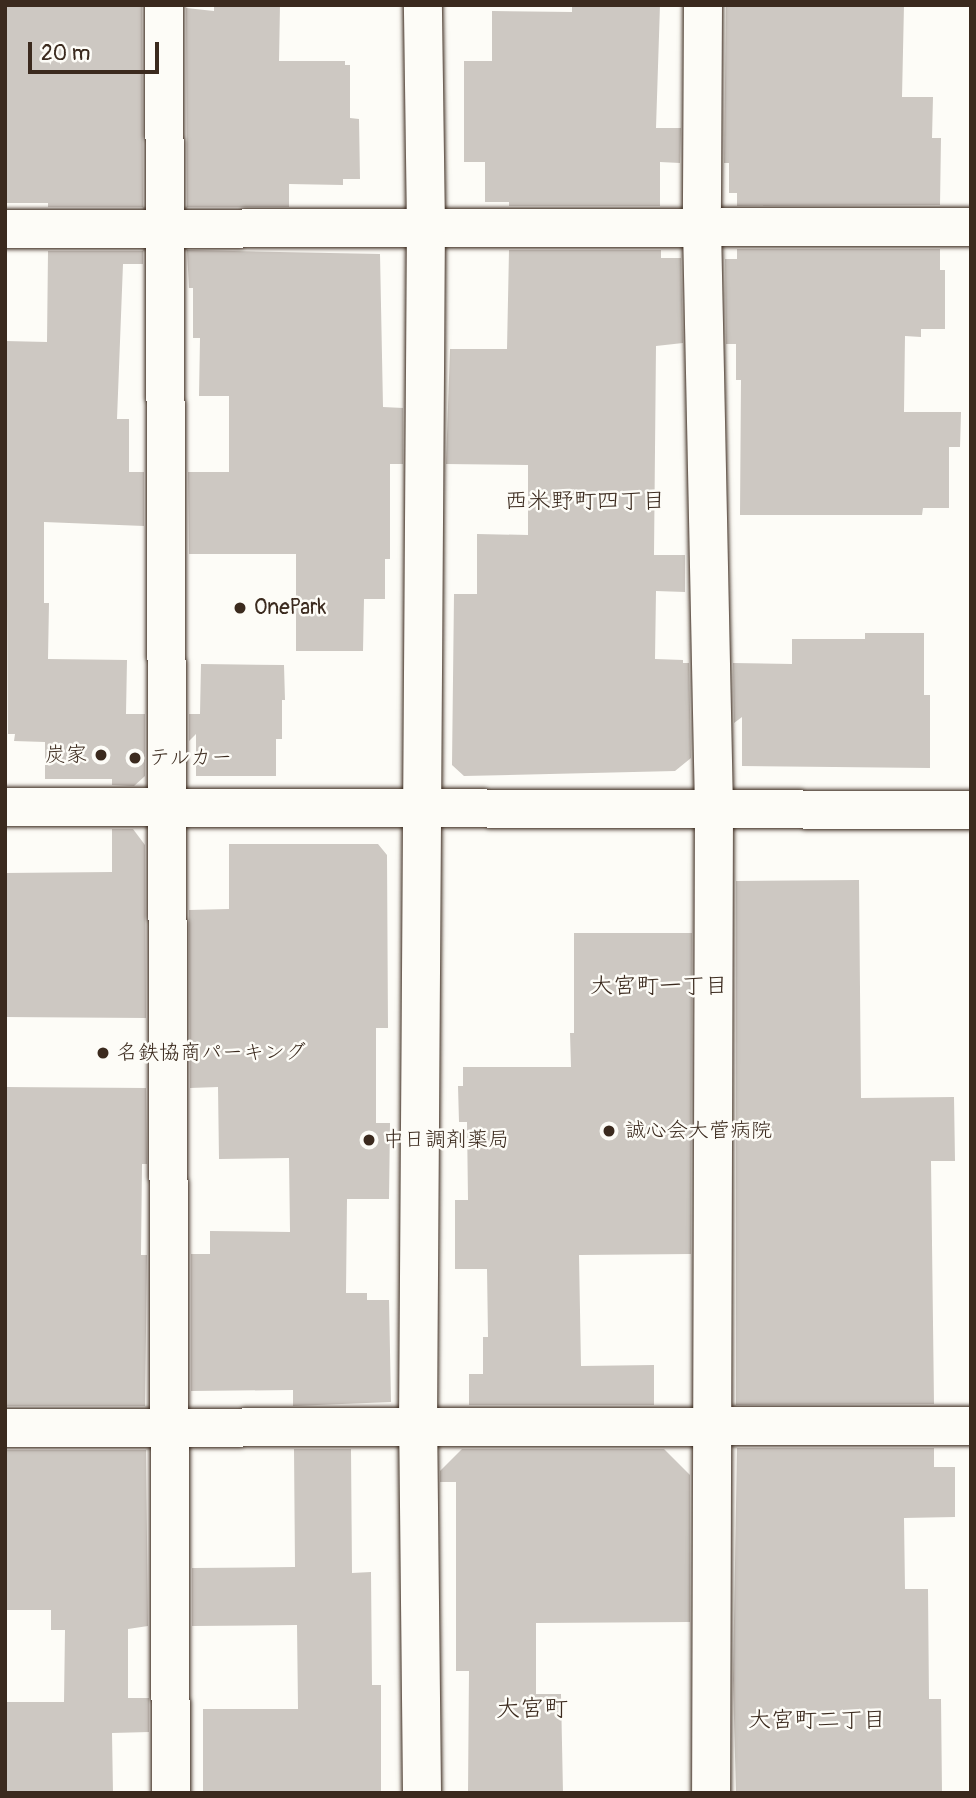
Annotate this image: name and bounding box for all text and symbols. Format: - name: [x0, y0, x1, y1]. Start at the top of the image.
- scale bar: [32, 28, 163, 72]
- text: 20 m: [41, 40, 90, 67]
- district label: 西米野町四丁目: [505, 487, 665, 515]
- place label: OnePark: [254, 595, 326, 621]
- marker: OnePark: [232, 600, 248, 616]
- place label: 炭家: [45, 742, 87, 768]
- place label: テルカー: [149, 745, 233, 771]
- marker: 炭家: [93, 747, 109, 763]
- marker: テルカー: [127, 750, 143, 766]
- district label: 大宮町一丁目: [590, 972, 728, 1000]
- place label: 名鉄協商パーキング: [117, 1040, 306, 1066]
- marker: 名鉄協商パーキング: [95, 1045, 111, 1061]
- place label: 誠心会大菅病院: [625, 1118, 772, 1144]
- marker: 誠心会大菅病院: [599, 1121, 619, 1141]
- place label: 中日調剤薬局: [383, 1127, 509, 1153]
- marker: 中日調剤薬局: [361, 1132, 377, 1148]
- district label: 大宮町: [496, 1695, 568, 1723]
- district label: 大宮町二丁目: [748, 1706, 886, 1734]

